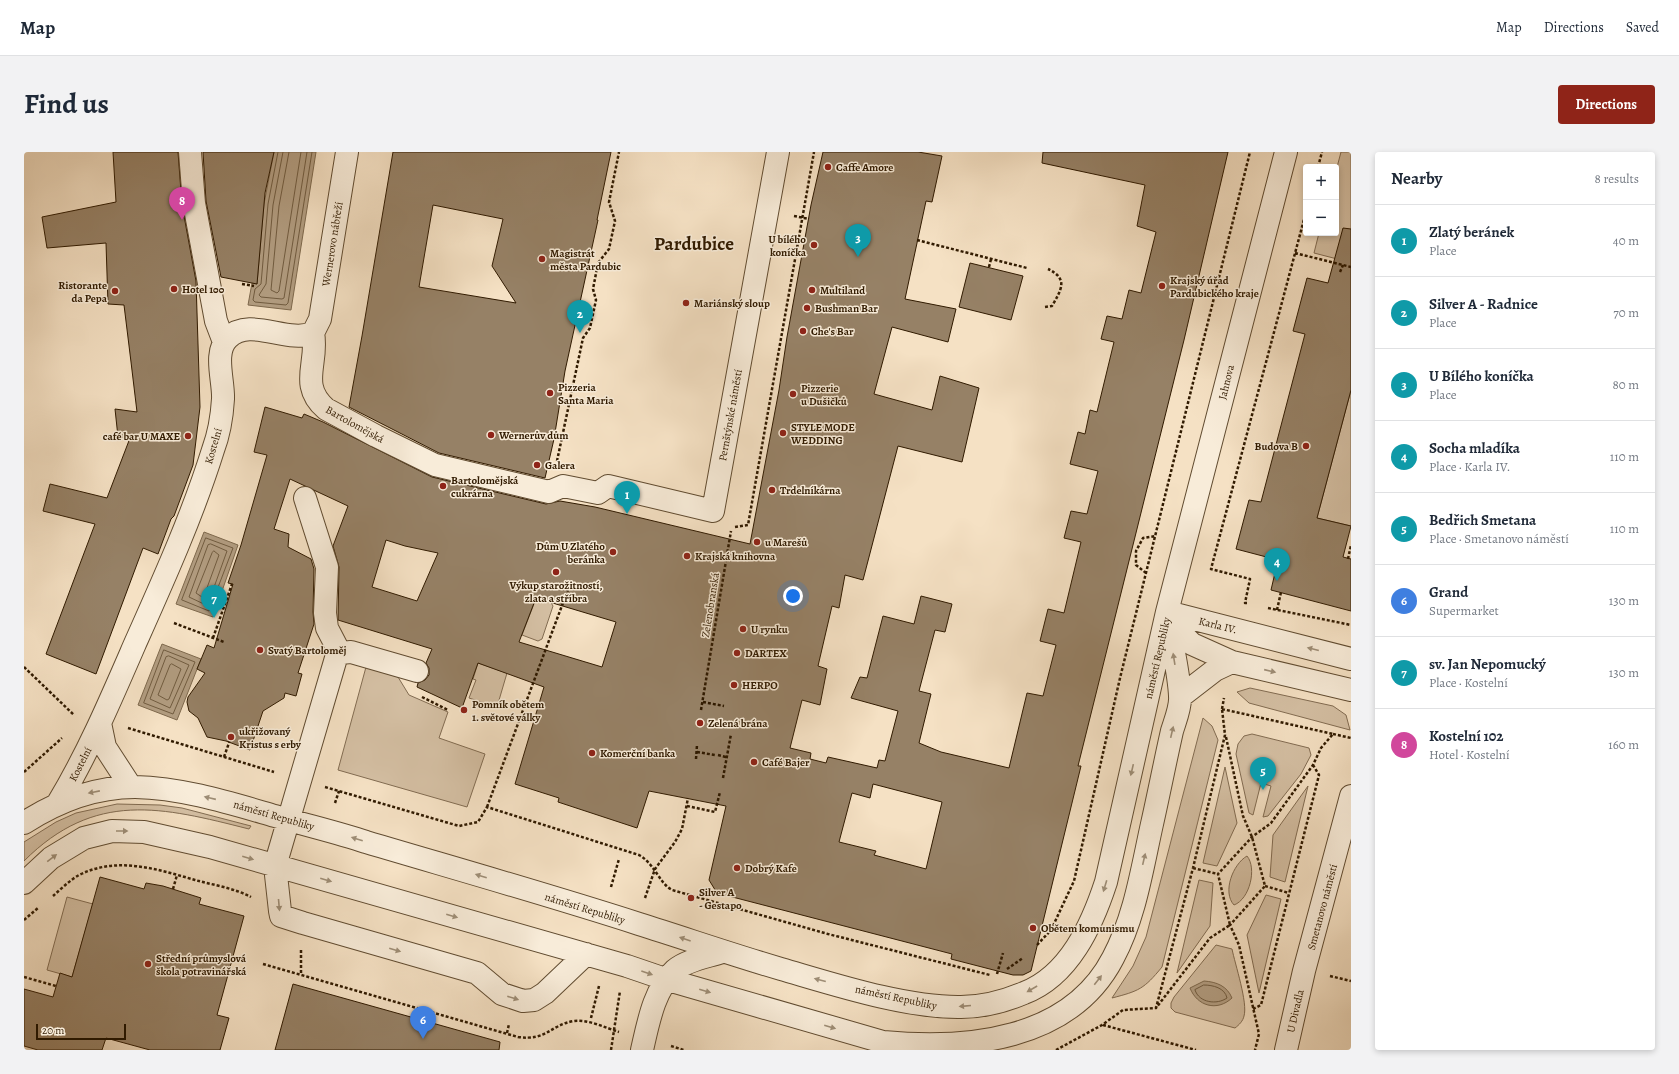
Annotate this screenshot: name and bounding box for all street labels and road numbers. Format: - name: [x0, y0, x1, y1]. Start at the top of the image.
- street label: Wernerovo nábřeží: [318, 201, 347, 288]
- street label: Jahnova: [1215, 362, 1238, 401]
- street label: Pernštýnské náměstí: [715, 368, 746, 462]
- street label: Bartolomějská: [323, 402, 387, 447]
- street label: Kostelní: [201, 426, 226, 466]
- street label: Zelenobranská: [698, 571, 723, 639]
- street label: Karla IV.: [1197, 613, 1239, 637]
- street label: náměstí Republiky: [1141, 616, 1174, 700]
- street label: Kostelní: [65, 744, 95, 784]
- street label: náměstí Republiky: [232, 797, 316, 834]
- street label: Smetanovo náměstí: [1304, 862, 1341, 952]
- street label: náměstí Republiky: [543, 889, 627, 928]
- street label: náměstí Republiky: [854, 981, 938, 1014]
- street label: U Divadla: [1283, 987, 1308, 1034]

